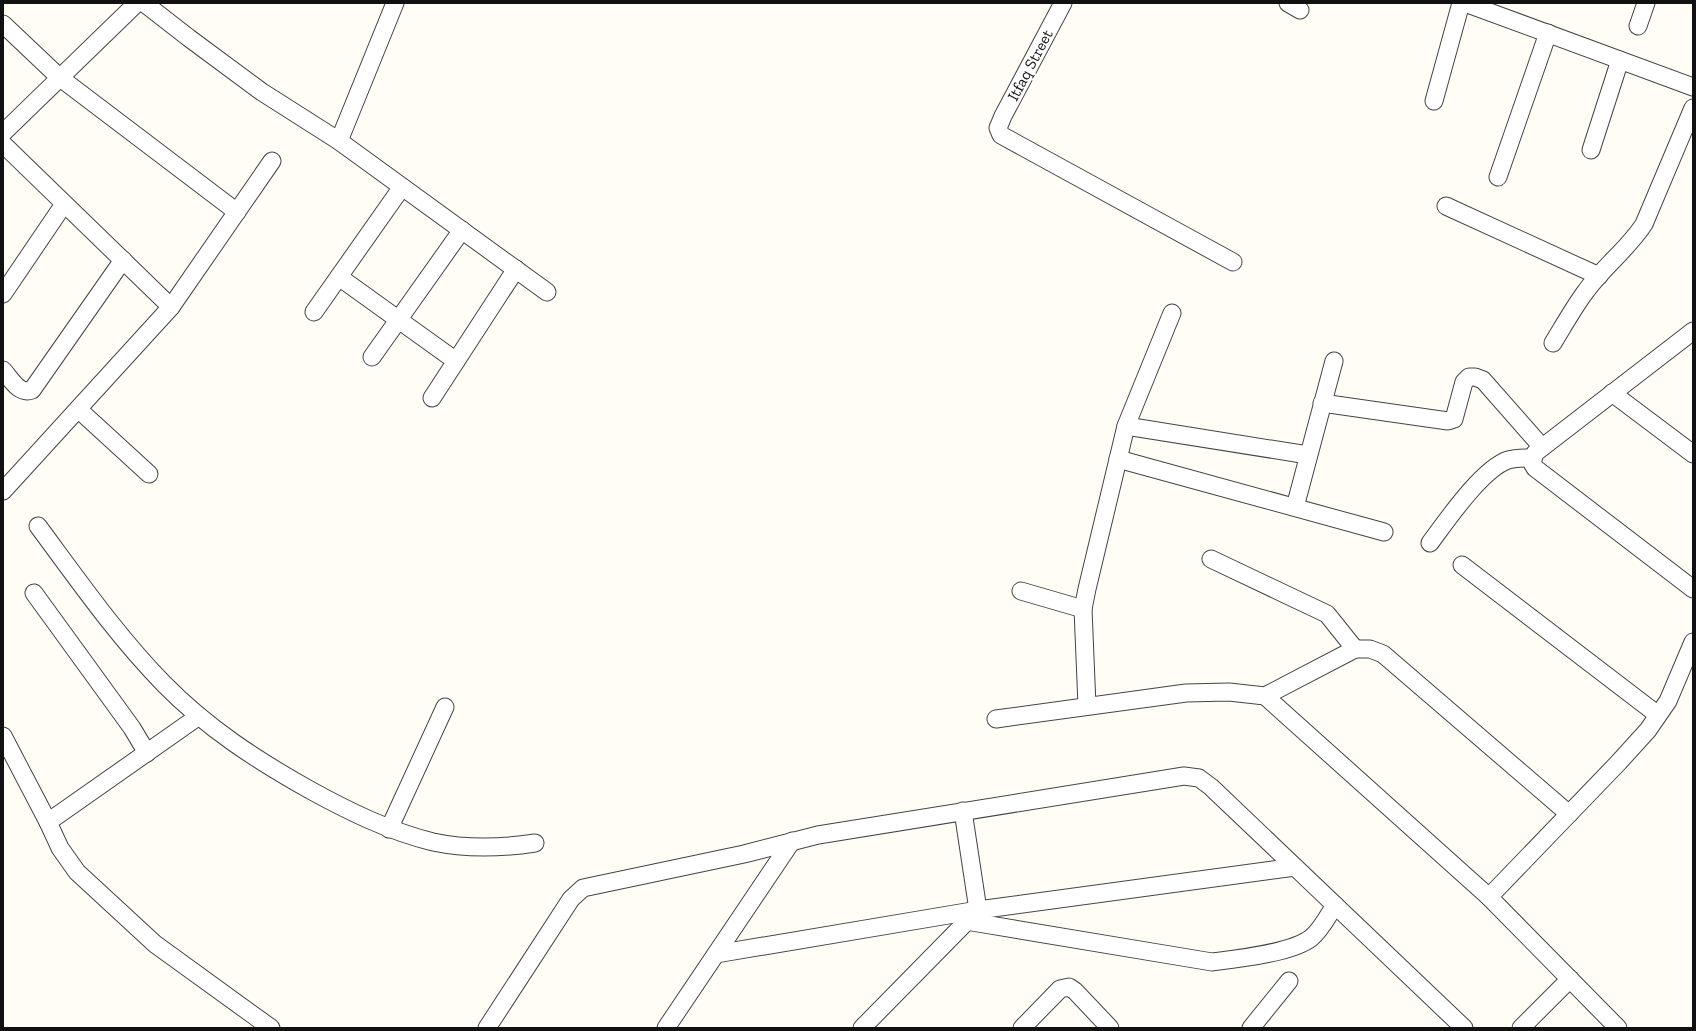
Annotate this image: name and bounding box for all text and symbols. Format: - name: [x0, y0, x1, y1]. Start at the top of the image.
- street label: Itfaq Street: [1003, 26, 1057, 104]

